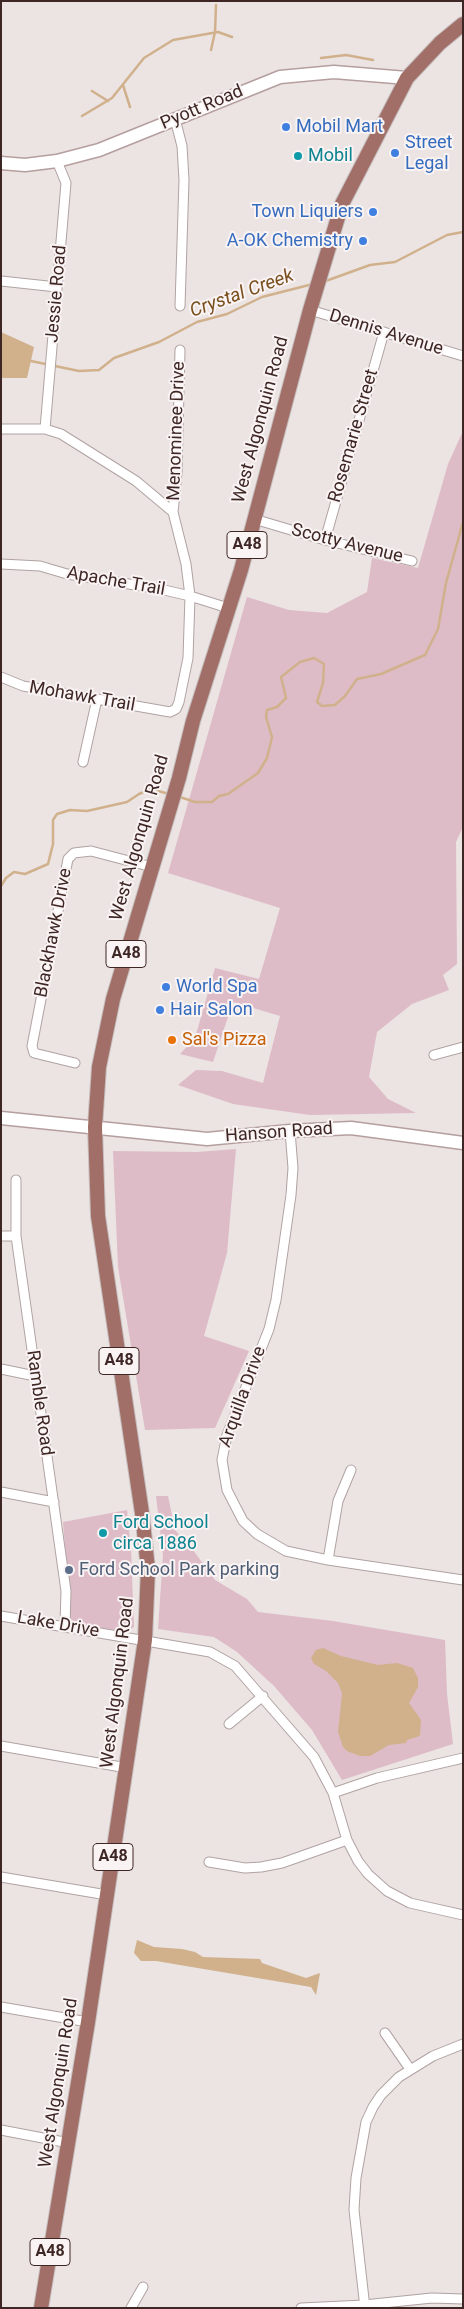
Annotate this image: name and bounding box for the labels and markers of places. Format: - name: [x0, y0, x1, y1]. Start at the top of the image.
- place label: Mobil Mart: [296, 116, 383, 138]
- marker: Mobil Mart: [280, 121, 292, 133]
- place label: Street Legal: [405, 132, 452, 174]
- place label: Mobil: [308, 145, 353, 167]
- marker: Street Legal: [389, 147, 401, 159]
- marker: Mobil: [292, 150, 304, 162]
- place label: Town Liquiers: [251, 201, 363, 223]
- marker: Town Liquiers: [367, 206, 379, 218]
- place label: A-OK Chemistry: [227, 230, 353, 252]
- marker: A-OK Chemistry: [357, 235, 369, 247]
- place label: World Spa: [176, 976, 258, 998]
- marker: World Spa: [160, 981, 172, 993]
- place label: Hair Salon: [170, 999, 253, 1021]
- marker: Hair Salon: [154, 1004, 166, 1016]
- place label: Sal's Pizza: [182, 1029, 266, 1051]
- marker: Sal's Pizza: [166, 1034, 178, 1046]
- place label: Ford School circa 1886: [113, 1512, 209, 1555]
- marker: Ford School circa 1886: [97, 1527, 109, 1539]
- place label: Ford School Park parking: [79, 1559, 279, 1581]
- marker: Ford School Park parking: [63, 1564, 75, 1576]

